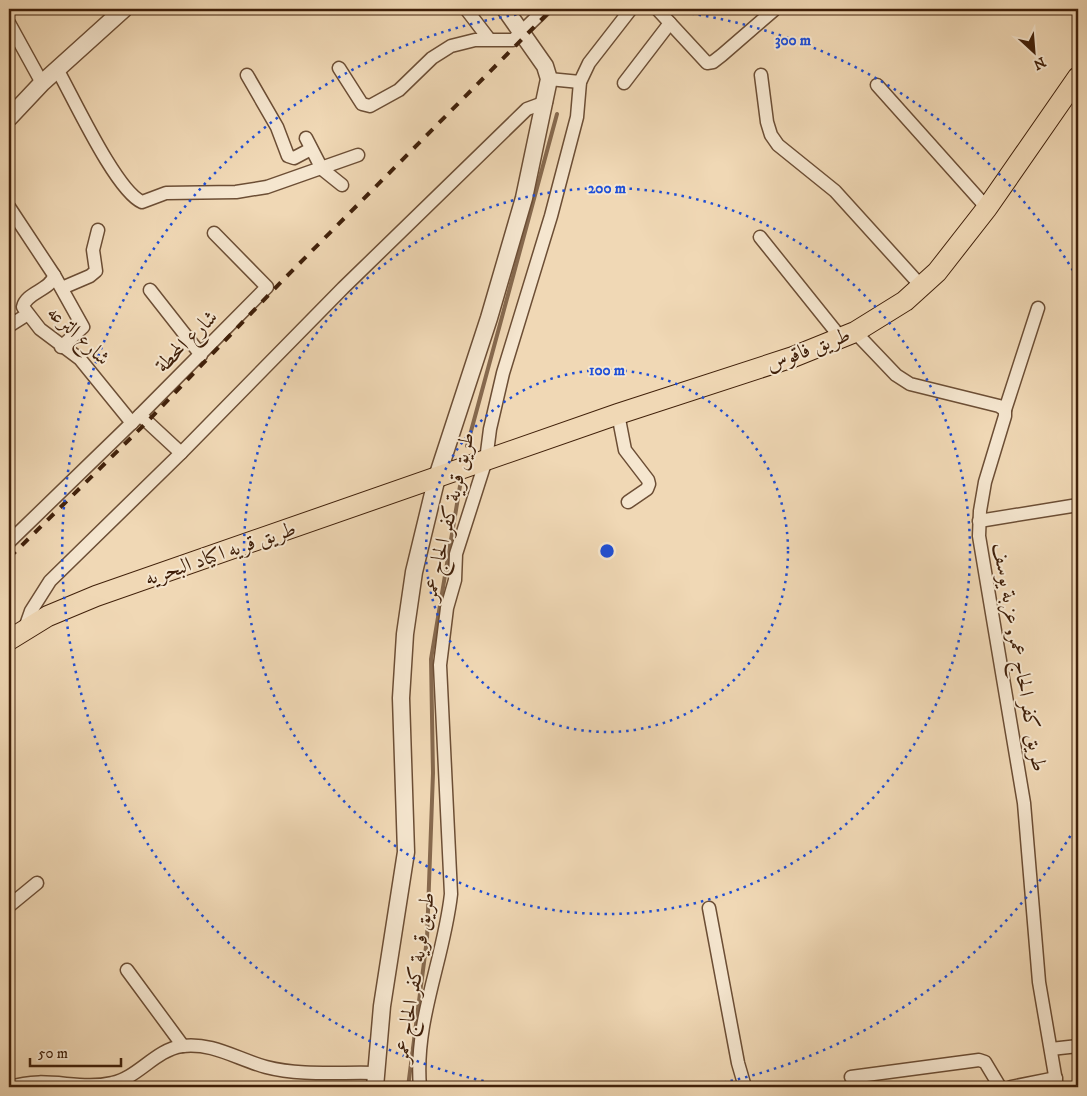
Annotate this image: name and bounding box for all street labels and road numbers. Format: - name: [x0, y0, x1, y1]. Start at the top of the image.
- street label: شارع الترعه: [39, 300, 115, 374]
- street label: شارع المحطة: [150, 305, 226, 381]
- street label: طريق فاقوس: [763, 322, 854, 378]
- street label: طريق قرية كفر الحاج عمر: [417, 430, 486, 606]
- street label: طريق قريه اكياد البحريه: [141, 516, 299, 592]
- street label: طريق كفر الحاج عمر, عزبة يوسف: [981, 541, 1052, 775]
- street label: طريق قرية كفر الحاج عمر: [388, 890, 446, 1067]

